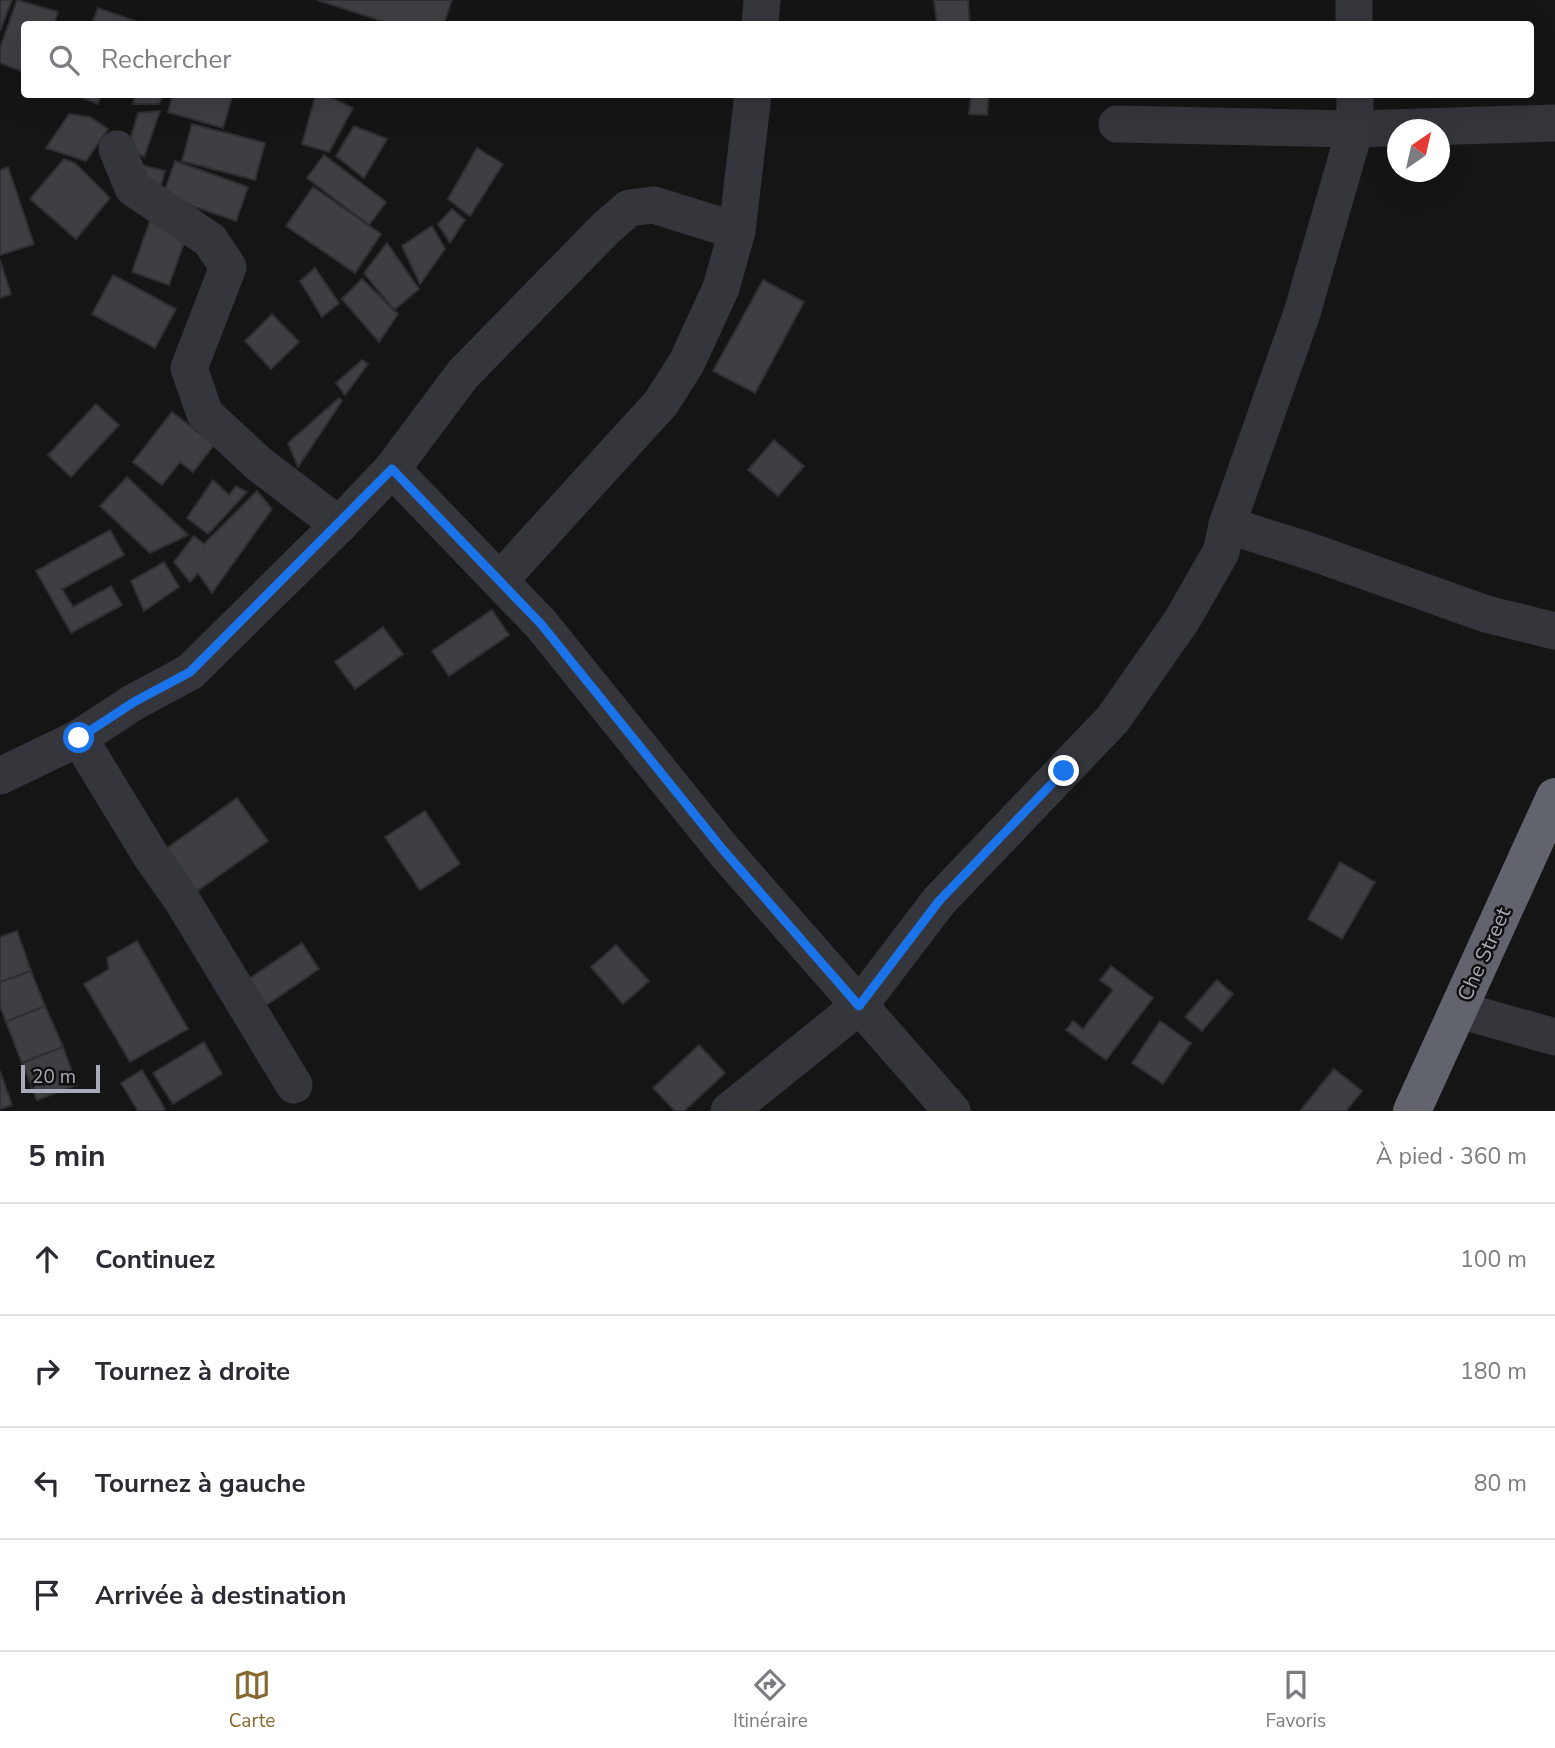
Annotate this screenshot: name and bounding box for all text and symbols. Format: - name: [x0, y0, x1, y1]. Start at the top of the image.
- search box: [21, 21, 1534, 98]
- icon: search: [45, 41, 83, 79]
- text: Rechercher: [101, 42, 232, 77]
- north arrow: [1387, 119, 1450, 182]
- route start: [63, 722, 94, 753]
- route end: [1048, 755, 1079, 786]
- street label: Che Street: [1451, 902, 1517, 1005]
- scale bar: [21, 1062, 100, 1094]
- text: 20 m: [32, 1064, 76, 1090]
- text: 5 min: [28, 1136, 106, 1177]
- text: À pied · 360 m: [1376, 1141, 1527, 1172]
- icon: ahead: [28, 1240, 66, 1278]
- text: Continuez: [95, 1242, 215, 1277]
- text: 100 m: [1460, 1244, 1527, 1275]
- icon: right: [28, 1352, 66, 1390]
- text: Tournez à droite: [95, 1354, 290, 1389]
- text: 180 m: [1460, 1356, 1527, 1387]
- icon: left: [28, 1464, 66, 1502]
- text: Tournez à gauche: [95, 1466, 306, 1501]
- text: 80 m: [1474, 1468, 1527, 1499]
- icon: arrive: [28, 1576, 66, 1614]
- text: Arrivée à destination: [95, 1578, 346, 1613]
- tab: Carte: [229, 1666, 275, 1734]
- tab: Itinéraire: [733, 1666, 808, 1734]
- tab: Favoris: [1266, 1666, 1326, 1734]

